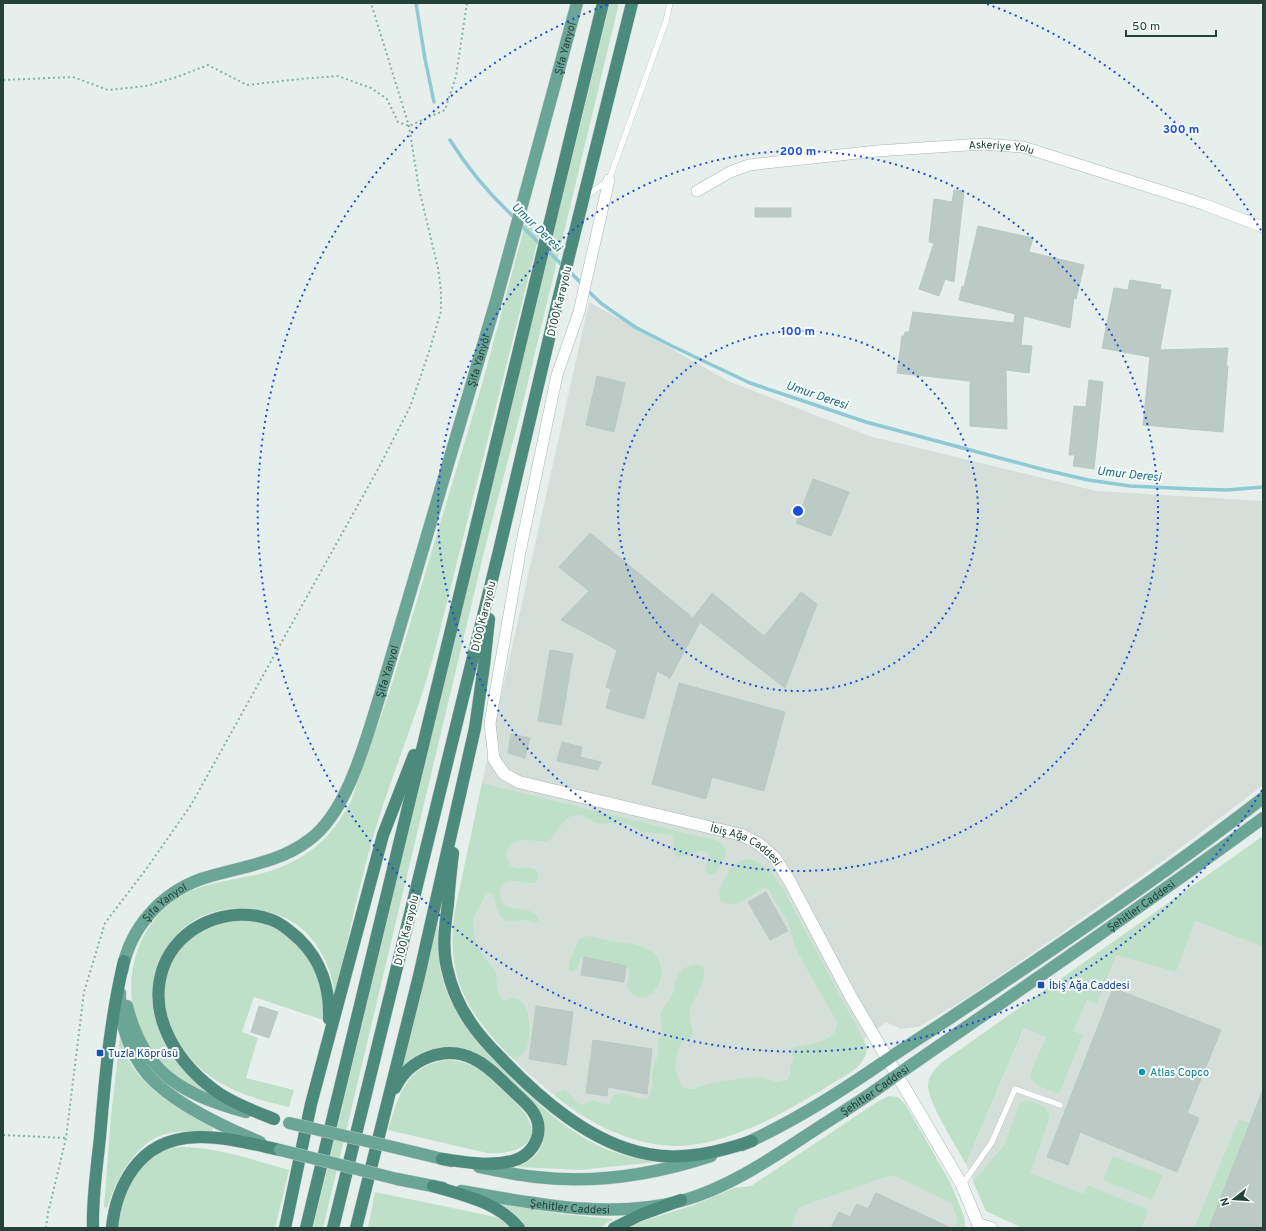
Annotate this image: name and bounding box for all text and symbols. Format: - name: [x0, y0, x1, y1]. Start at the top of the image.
- scale bar: [1126, 12, 1216, 38]
- text: 50 m: [1132, 19, 1160, 35]
- street label: Şifa Yanyol: [552, 21, 580, 77]
- text: 300 m: [1163, 122, 1199, 138]
- street label: Askeriye Yolu: [968, 138, 1036, 158]
- text: 200 m: [780, 144, 816, 160]
- water label: Umur Deresi: [508, 200, 566, 257]
- street label: D100 Karayolu: [544, 265, 575, 338]
- text: 100 m: [781, 324, 815, 340]
- street label: Şifa Yanyol: [465, 333, 494, 389]
- water label: Umur Deresi: [784, 378, 851, 414]
- water label: Umur Deresi: [1096, 464, 1163, 486]
- centre of rings: [791, 504, 805, 518]
- street label: D100 Karayolu: [468, 580, 499, 653]
- street label: Şifa Yanyol: [374, 644, 402, 700]
- street label: İbiş Ağa Caddesi: [708, 821, 784, 869]
- street label: Şehitler Caddesi: [1105, 878, 1178, 935]
- street label: Şifa Yanyol: [140, 880, 189, 925]
- street label: D100 Karayolu: [391, 894, 422, 967]
- place label: İbiş Ağa Caddesi: [1049, 978, 1130, 993]
- marker: İbiş Ağa Caddesi: [1036, 980, 1046, 990]
- place label: Tuzla Köprüsü: [108, 1047, 178, 1061]
- marker: Tuzla Köprüsü: [95, 1048, 105, 1058]
- street label: Şehitler Caddesi: [838, 1063, 912, 1120]
- place label: Atlas Copco: [1150, 1066, 1209, 1080]
- marker: Atlas Copco: [1137, 1067, 1147, 1077]
- north arrow: [1214, 1179, 1254, 1219]
- text: N: [1218, 1196, 1233, 1207]
- street label: Şehitler Caddesi: [529, 1197, 610, 1218]

